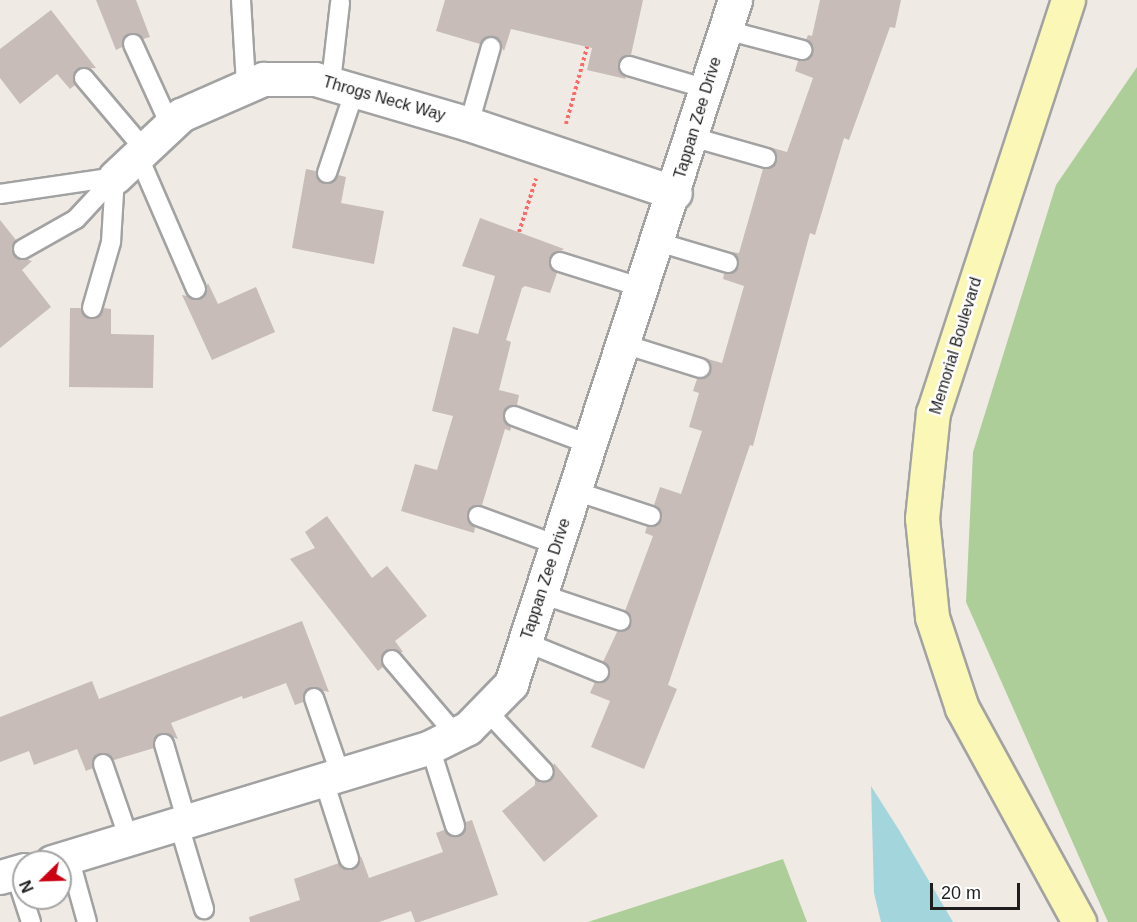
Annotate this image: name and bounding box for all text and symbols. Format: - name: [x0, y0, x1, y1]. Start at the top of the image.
- street label: Tappan Zee Drive: [670, 55, 726, 181]
- street label: Throgs Neck Way: [321, 72, 447, 126]
- street label: Memorial Boulevard: [926, 275, 986, 417]
- street label: Tappan Zee Drive: [517, 516, 575, 642]
- north arrow: [12, 850, 72, 910]
- scale bar: [933, 871, 1023, 909]
- text: N: [17, 878, 37, 895]
- text: 20 m: [941, 883, 981, 903]

